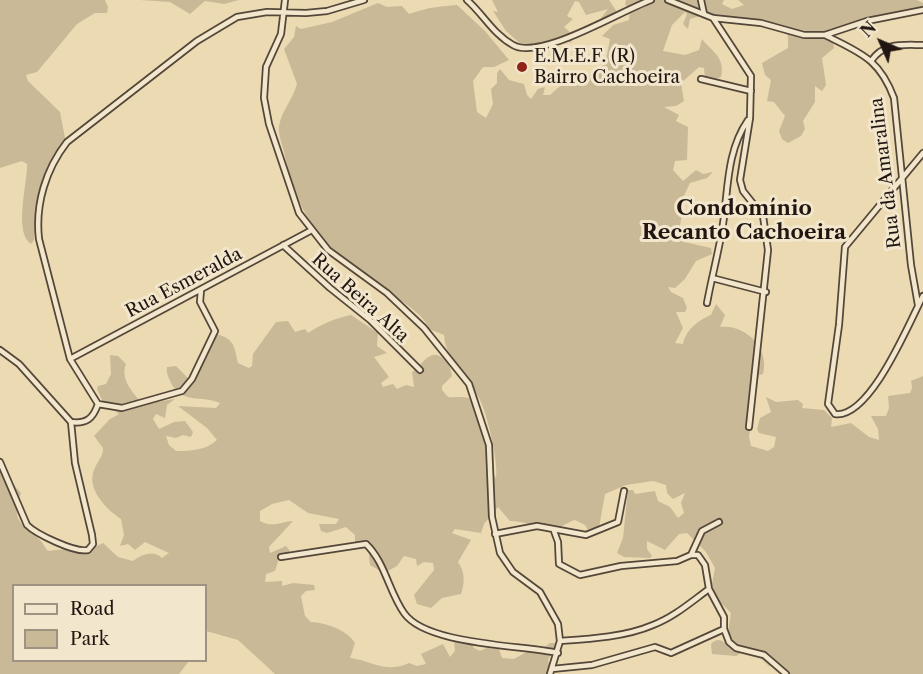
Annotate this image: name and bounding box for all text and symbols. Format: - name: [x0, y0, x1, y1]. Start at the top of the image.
- north arrow: [851, 12, 911, 72]
- text: N: [856, 17, 880, 41]
- place label: E.M.E.F. (R) Bairro Cachoeira: [534, 46, 680, 88]
- marker: E.M.E.F. (R) Bairro Cachoeira: [515, 60, 529, 74]
- street label: Rua da Amaralina: [866, 96, 906, 250]
- district label: Condomínio Recanto Cachoeira: [642, 196, 846, 246]
- street label: Rua Esmeralda: [122, 243, 246, 323]
- street label: Rua Beira Alta: [307, 249, 413, 347]
- legend: [12, 584, 207, 662]
- text: Road: [70, 598, 115, 620]
- text: Park: [70, 628, 109, 650]

